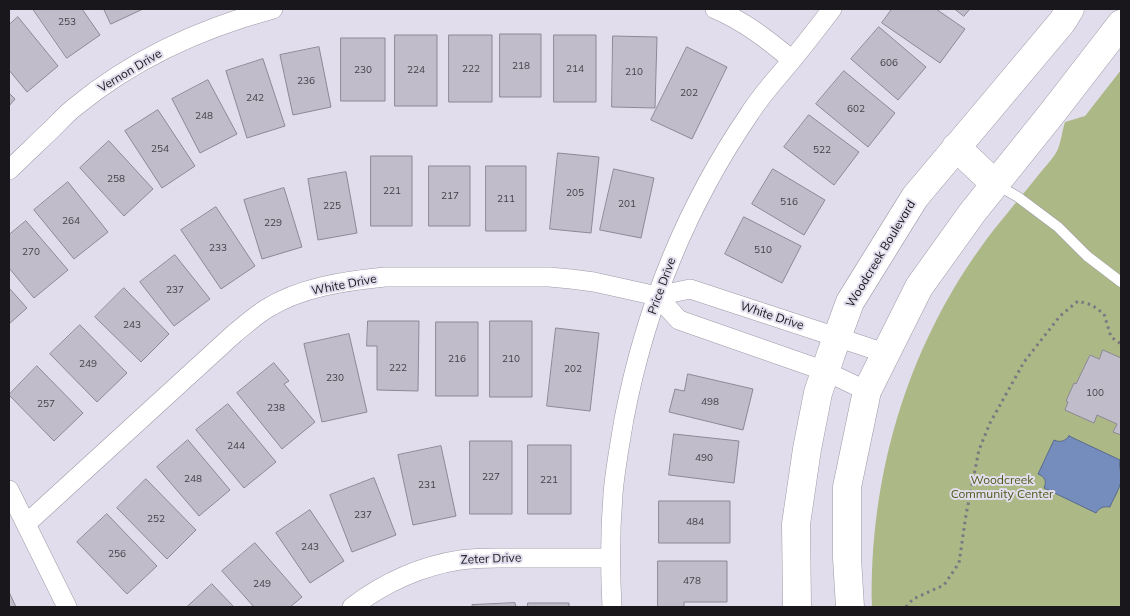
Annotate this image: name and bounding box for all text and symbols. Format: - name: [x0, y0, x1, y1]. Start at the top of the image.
- house number: 253: [58, 16, 76, 28]
- street label: Vernon Drive: [96, 46, 164, 96]
- house number: 606: [880, 57, 898, 69]
- house number: 218: [512, 60, 530, 72]
- house number: 222: [462, 63, 480, 75]
- house number: 214: [566, 63, 584, 75]
- house number: 230: [354, 64, 372, 76]
- house number: 224: [407, 64, 425, 76]
- house number: 210: [625, 66, 643, 78]
- house number: 236: [297, 75, 315, 87]
- house number: 202: [680, 87, 698, 99]
- house number: 242: [246, 92, 264, 104]
- house number: 602: [847, 103, 865, 115]
- house number: 248: [195, 110, 213, 122]
- house number: 254: [151, 143, 169, 155]
- house number: 522: [813, 144, 831, 156]
- house number: 258: [107, 173, 125, 185]
- house number: 221: [383, 185, 401, 197]
- house number: 205: [566, 187, 584, 199]
- house number: 217: [441, 190, 459, 202]
- house number: 211: [497, 193, 515, 205]
- house number: 516: [780, 196, 798, 208]
- house number: 201: [618, 198, 636, 210]
- street label: Woodcreek Boulevard: [843, 198, 919, 310]
- house number: 225: [323, 200, 341, 212]
- house number: 264: [62, 215, 80, 227]
- house number: 229: [264, 217, 282, 229]
- house number: 233: [209, 242, 227, 254]
- house number: 510: [754, 244, 772, 256]
- house number: 270: [22, 246, 40, 258]
- street label: Price Drive: [645, 256, 679, 316]
- street label: White Drive: [310, 272, 378, 298]
- house number: 237: [166, 284, 184, 296]
- street label: White Drive: [738, 299, 806, 333]
- house number: 243: [123, 319, 141, 331]
- house number: 216: [448, 353, 466, 365]
- house number: 210: [502, 353, 520, 365]
- house number: 249: [79, 358, 97, 370]
- house number: 222: [389, 362, 407, 374]
- house number: 202: [564, 363, 582, 375]
- house number: 230: [326, 372, 344, 384]
- house number: 100: [1086, 387, 1104, 399]
- house number: 498: [701, 396, 719, 408]
- house number: 257: [37, 398, 55, 410]
- house number: 238: [267, 402, 285, 414]
- house number: 244: [227, 440, 245, 452]
- house number: 490: [695, 452, 713, 464]
- house number: 227: [482, 471, 500, 483]
- house number: 248: [184, 473, 202, 485]
- park label: Woodcreek Community Center: [951, 473, 1053, 501]
- house number: 221: [540, 474, 558, 486]
- house number: 231: [418, 479, 436, 491]
- house number: 237: [354, 509, 372, 521]
- house number: 252: [147, 513, 165, 525]
- house number: 484: [686, 516, 704, 528]
- house number: 243: [301, 541, 319, 553]
- house number: 256: [108, 548, 126, 560]
- street label: Zeter Drive: [460, 551, 522, 567]
- house number: 478: [683, 575, 701, 587]
- house number: 249: [253, 578, 271, 590]

